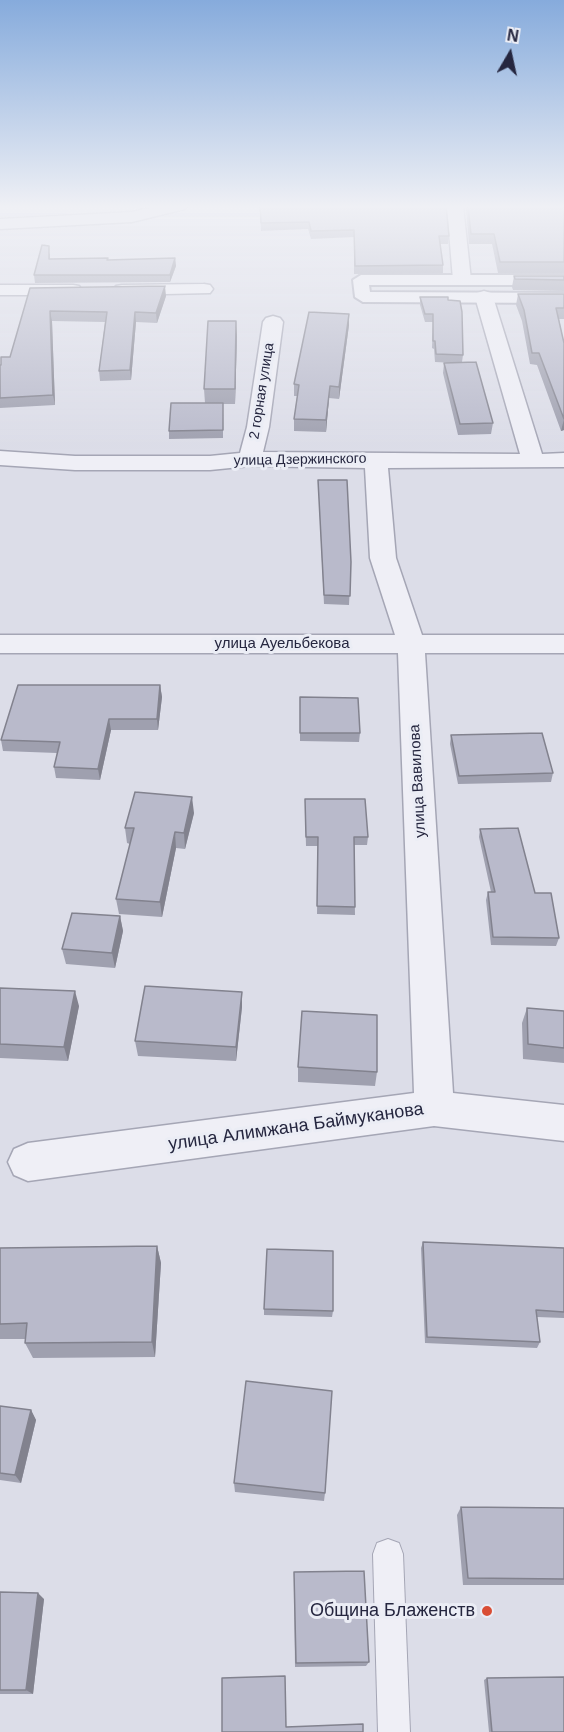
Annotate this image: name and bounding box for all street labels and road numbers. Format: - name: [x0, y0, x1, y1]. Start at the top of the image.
- street label: 2 горная улица: [246, 342, 278, 440]
- street label: улица Дзержинского: [234, 450, 366, 470]
- street label: улица Ауельбекова: [215, 635, 349, 653]
- street label: улица Вавилова: [406, 724, 430, 838]
- street label: улица Алимжана Баймуканова: [167, 1098, 425, 1156]

